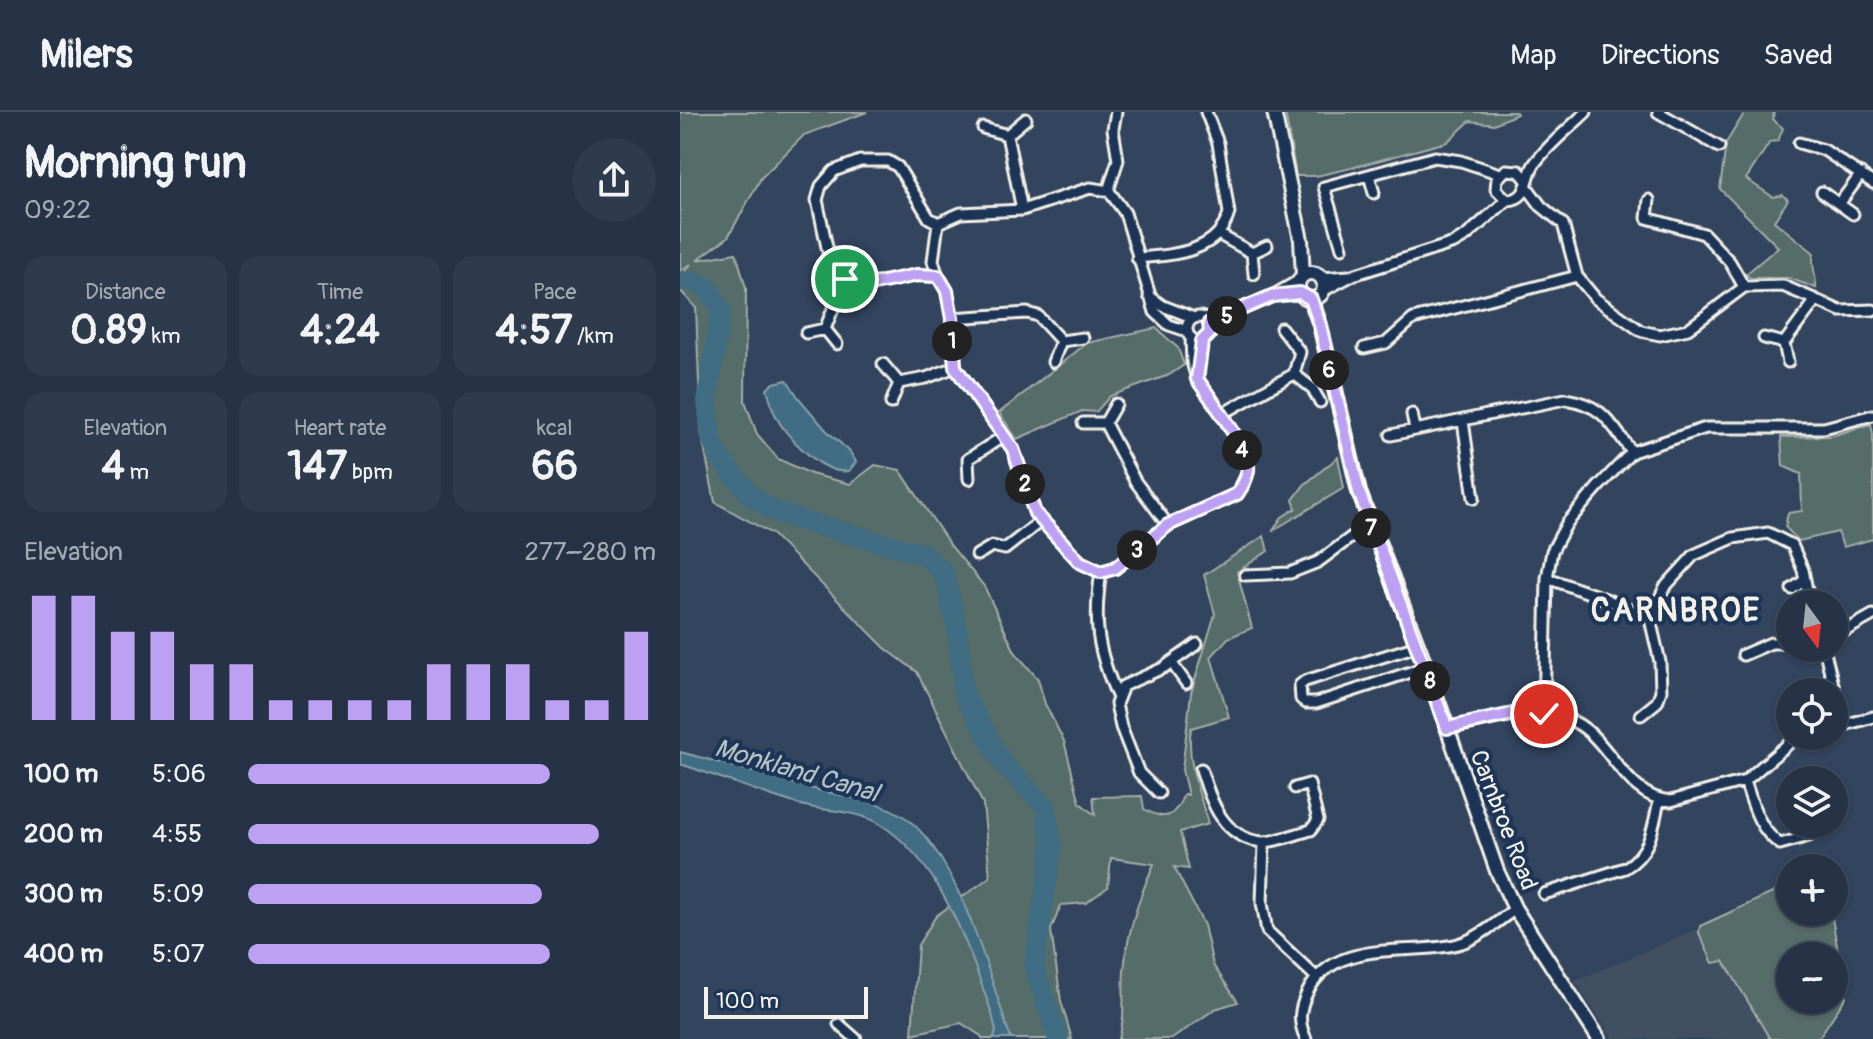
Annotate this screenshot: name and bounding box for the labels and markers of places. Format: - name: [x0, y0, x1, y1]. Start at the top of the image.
- pin: [811, 245, 879, 313]
- pin: 5: [1207, 296, 1247, 336]
- pin: 1: [932, 321, 972, 361]
- pin: 6: [1309, 350, 1349, 390]
- pin: 4: [1222, 430, 1262, 470]
- pin: 2: [1005, 464, 1045, 504]
- pin: 7: [1351, 508, 1391, 548]
- pin: 3: [1117, 530, 1157, 570]
- pin: 8: [1410, 661, 1450, 701]
- pin: [1510, 680, 1578, 748]

